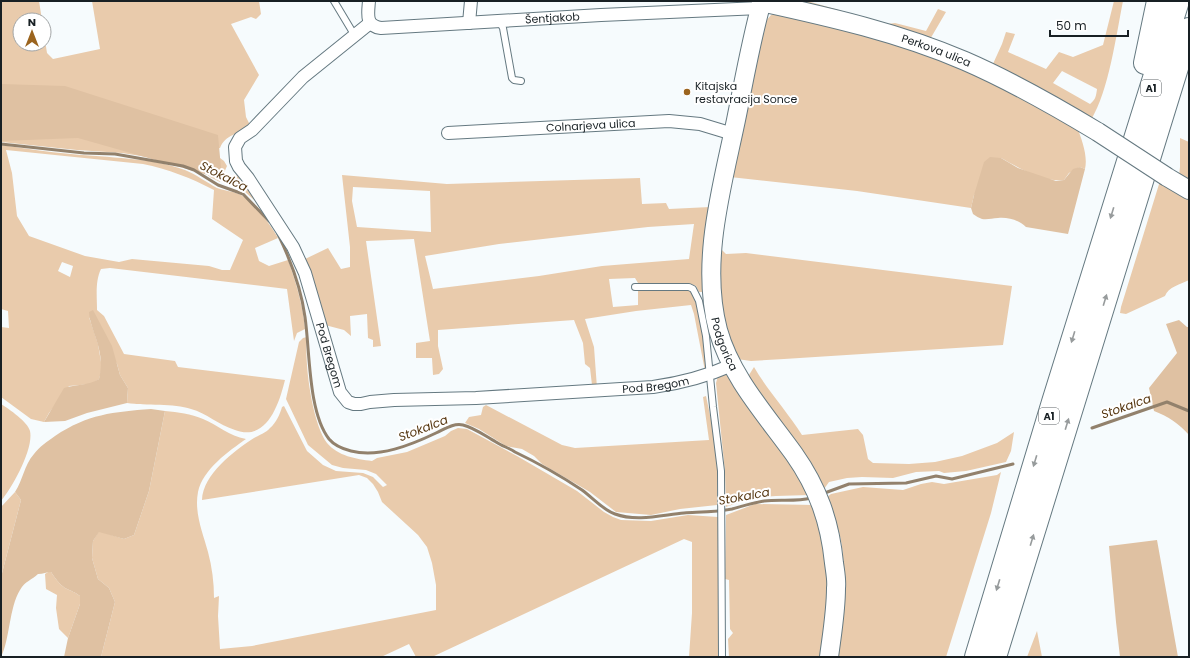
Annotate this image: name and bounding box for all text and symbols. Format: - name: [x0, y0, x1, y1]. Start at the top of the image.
- street label: Šentjakob: [525, 8, 580, 27]
- north arrow: [12, 12, 52, 52]
- scale bar: [1050, 12, 1128, 38]
- text: N: [28, 14, 36, 30]
- text: 50 m: [1056, 17, 1087, 34]
- street label: Perkova ulica: [899, 30, 974, 71]
- place label: Kitajska restavracija Sonce: [695, 78, 798, 107]
- road number: A1: [1141, 80, 1161, 96]
- marker: Kitajska restavracija Sonce: [682, 87, 692, 97]
- street label: Colnarjeva ulica: [546, 115, 636, 136]
- water label: Stokalca: [197, 157, 251, 195]
- one-way arrow: [1109, 207, 1115, 219]
- one-way arrow: [1102, 294, 1108, 306]
- street label: Podgorica: [707, 316, 742, 374]
- street label: Pod Bregom: [312, 321, 346, 390]
- one-way arrow: [1070, 331, 1076, 343]
- street label: Pod Bregom: [622, 372, 691, 397]
- water label: Stokalca: [1099, 390, 1153, 422]
- road number: A1: [1039, 408, 1059, 424]
- water label: Stokalca: [396, 411, 450, 445]
- one-way arrow: [1064, 418, 1070, 430]
- one-way arrow: [1032, 455, 1038, 467]
- water label: Stokalca: [717, 483, 771, 509]
- one-way arrow: [1029, 533, 1035, 545]
- one-way arrow: [995, 580, 1001, 592]

